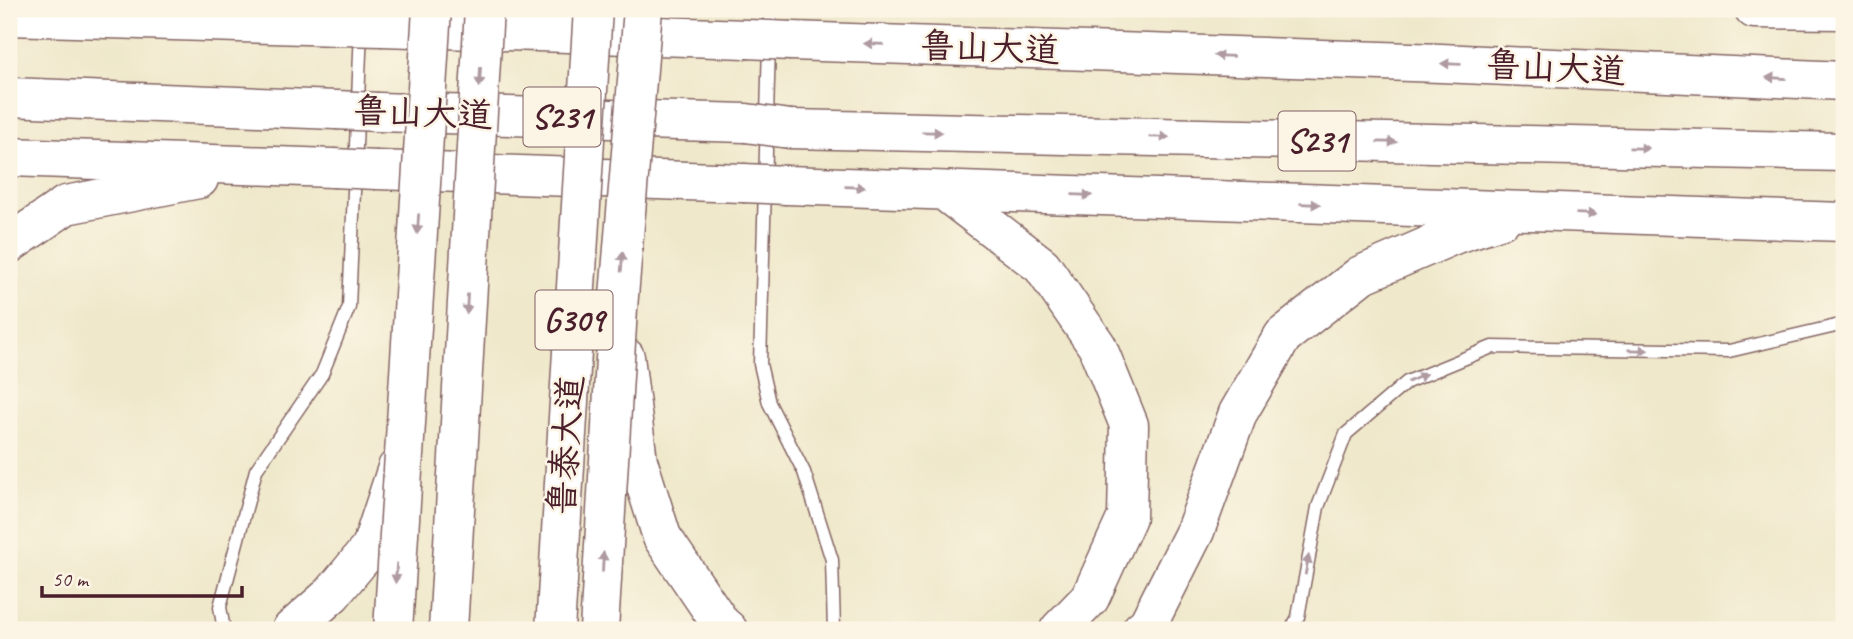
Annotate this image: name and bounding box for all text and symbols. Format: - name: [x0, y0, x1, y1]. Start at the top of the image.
- street label: 鲁山大道: [919, 23, 1061, 73]
- one-way arrow: [862, 38, 884, 50]
- street label: 鲁山大道: [1485, 42, 1627, 94]
- one-way arrow: [1212, 50, 1234, 62]
- one-way arrow: [1440, 58, 1462, 69]
- one-way arrow: [475, 66, 486, 88]
- one-way arrow: [1765, 73, 1787, 84]
- street label: 鲁山大道: [352, 88, 494, 138]
- road number: S231: [524, 88, 600, 146]
- road number: S231: [1278, 111, 1356, 170]
- one-way arrow: [921, 126, 943, 138]
- one-way arrow: [1149, 131, 1171, 143]
- one-way arrow: [1376, 136, 1398, 148]
- one-way arrow: [1628, 142, 1650, 154]
- one-way arrow: [844, 182, 866, 193]
- one-way arrow: [1072, 190, 1094, 201]
- one-way arrow: [1299, 198, 1321, 209]
- one-way arrow: [1575, 208, 1597, 219]
- one-way arrow: [413, 213, 424, 235]
- one-way arrow: [617, 251, 628, 273]
- road number: G309: [536, 290, 612, 350]
- one-way arrow: [461, 293, 472, 315]
- one-way arrow: [1627, 344, 1649, 355]
- one-way arrow: [1406, 372, 1427, 383]
- street label: 鲁泰大道: [539, 374, 593, 516]
- one-way arrow: [598, 551, 609, 573]
- one-way arrow: [1302, 554, 1313, 576]
- scale bar: [42, 555, 242, 599]
- one-way arrow: [390, 562, 401, 584]
- text: 50 m: [52, 566, 90, 592]

